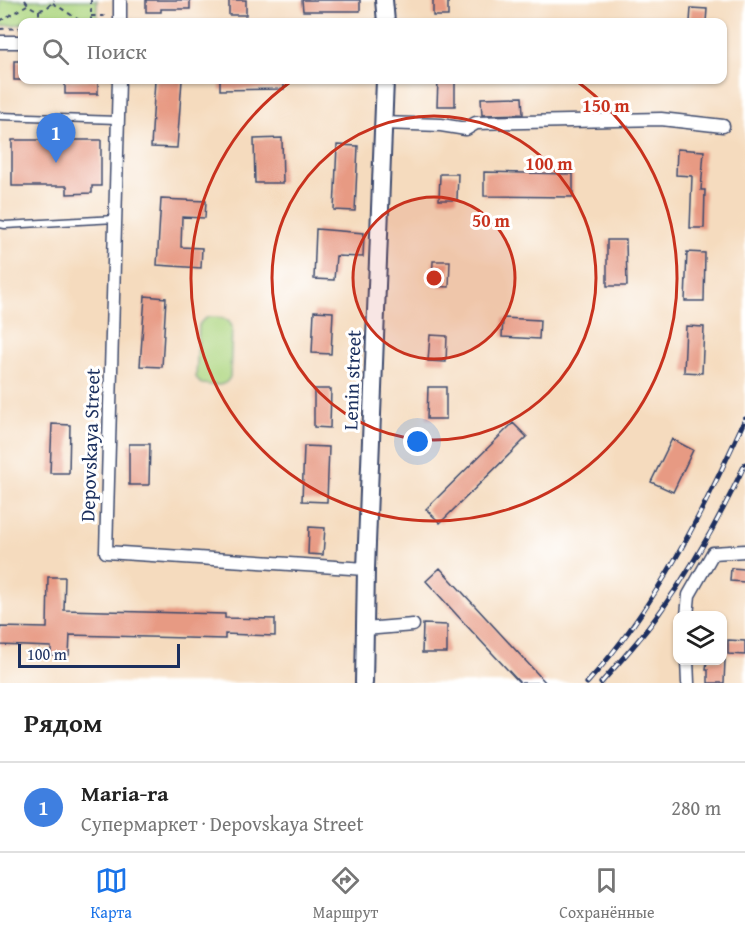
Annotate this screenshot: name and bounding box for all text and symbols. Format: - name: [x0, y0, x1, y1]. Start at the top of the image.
- search box: [18, 18, 727, 84]
- icon: search: [39, 35, 72, 68]
- text: Поиск: [87, 35, 147, 67]
- text: 150 m: [582, 92, 630, 119]
- pin: 1: [36, 114, 76, 163]
- text: 100 m: [525, 150, 573, 177]
- text: 50 m: [472, 207, 511, 234]
- centre of rings: [424, 268, 444, 288]
- street label: Lenin street: [335, 329, 368, 431]
- street label: Depovskaya Street: [72, 368, 107, 522]
- your location: [403, 427, 432, 456]
- map controls: [673, 611, 727, 665]
- button: layers: [673, 611, 727, 665]
- scale bar: [18, 641, 180, 668]
- text: 100 m: [27, 642, 67, 666]
- text: Рядом: [24, 703, 102, 742]
- text: Maria-ra: [81, 777, 169, 809]
- text: 1: [38, 793, 49, 822]
- text: 280 m: [671, 793, 721, 822]
- text: Супермаркет · Depovskaya Street: [81, 809, 364, 838]
- tab: Карта: [90, 864, 132, 924]
- tab: Маршрут: [313, 864, 378, 924]
- tab: Сохранённые: [559, 864, 655, 924]

